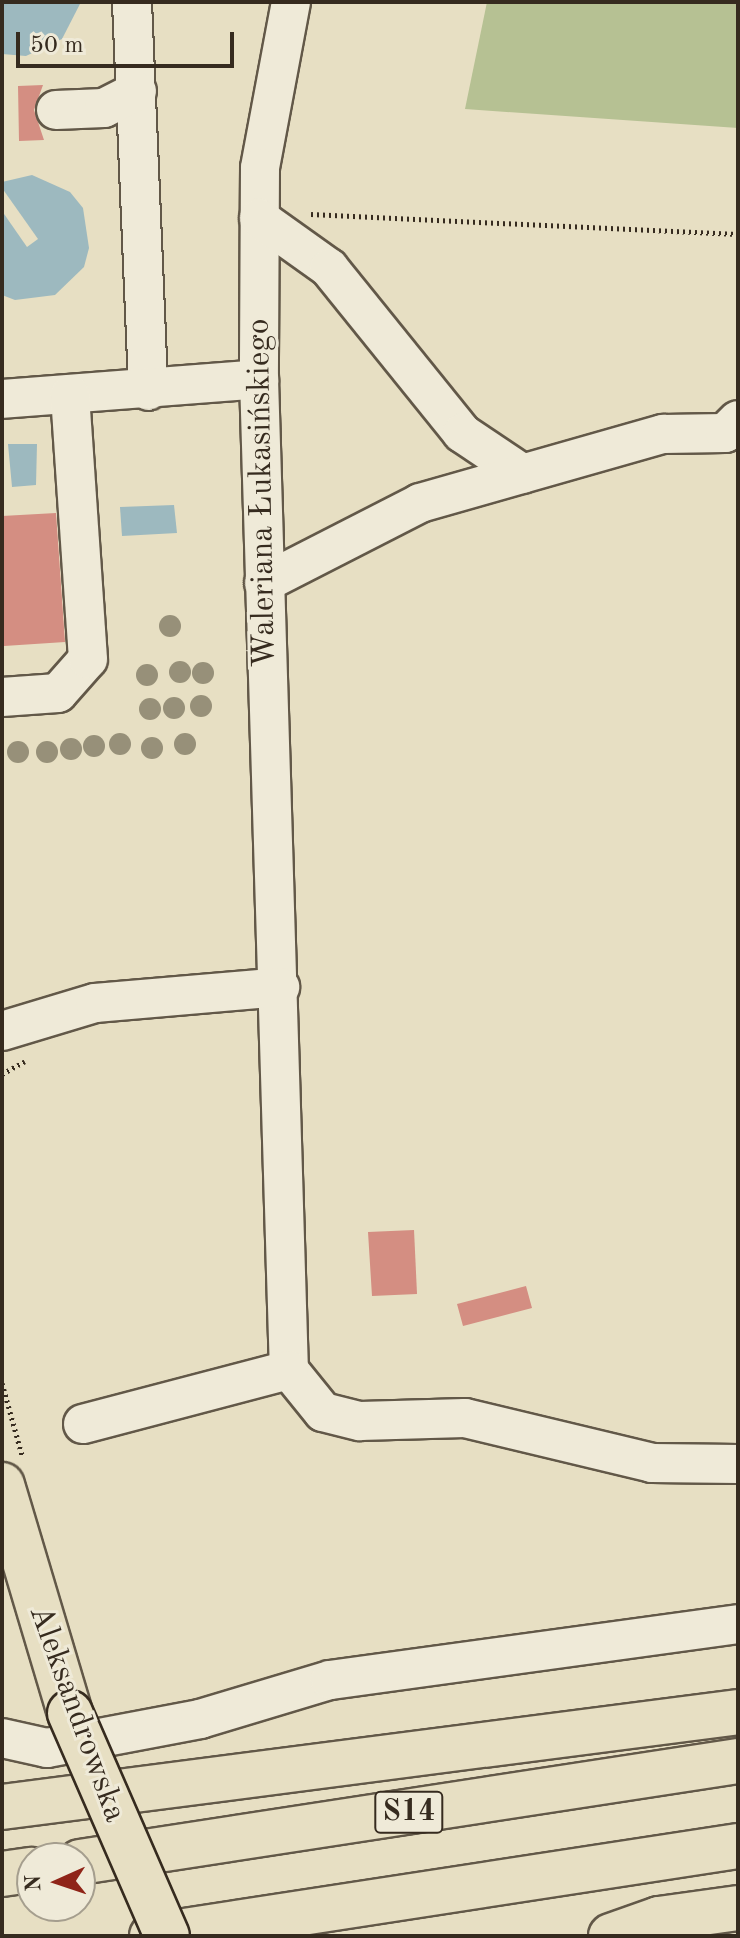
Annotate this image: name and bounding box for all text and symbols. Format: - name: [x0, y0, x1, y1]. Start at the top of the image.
- scale bar: [20, 16, 238, 66]
- text: 50 m: [30, 34, 84, 58]
- street label: Waleriana Łukasińskiego: [241, 318, 285, 668]
- street label: Aleksandrowska: [19, 1600, 133, 1828]
- road number: S14: [373, 1786, 445, 1838]
- north arrow: [16, 1842, 96, 1922]
- text: N: [23, 1874, 45, 1892]

